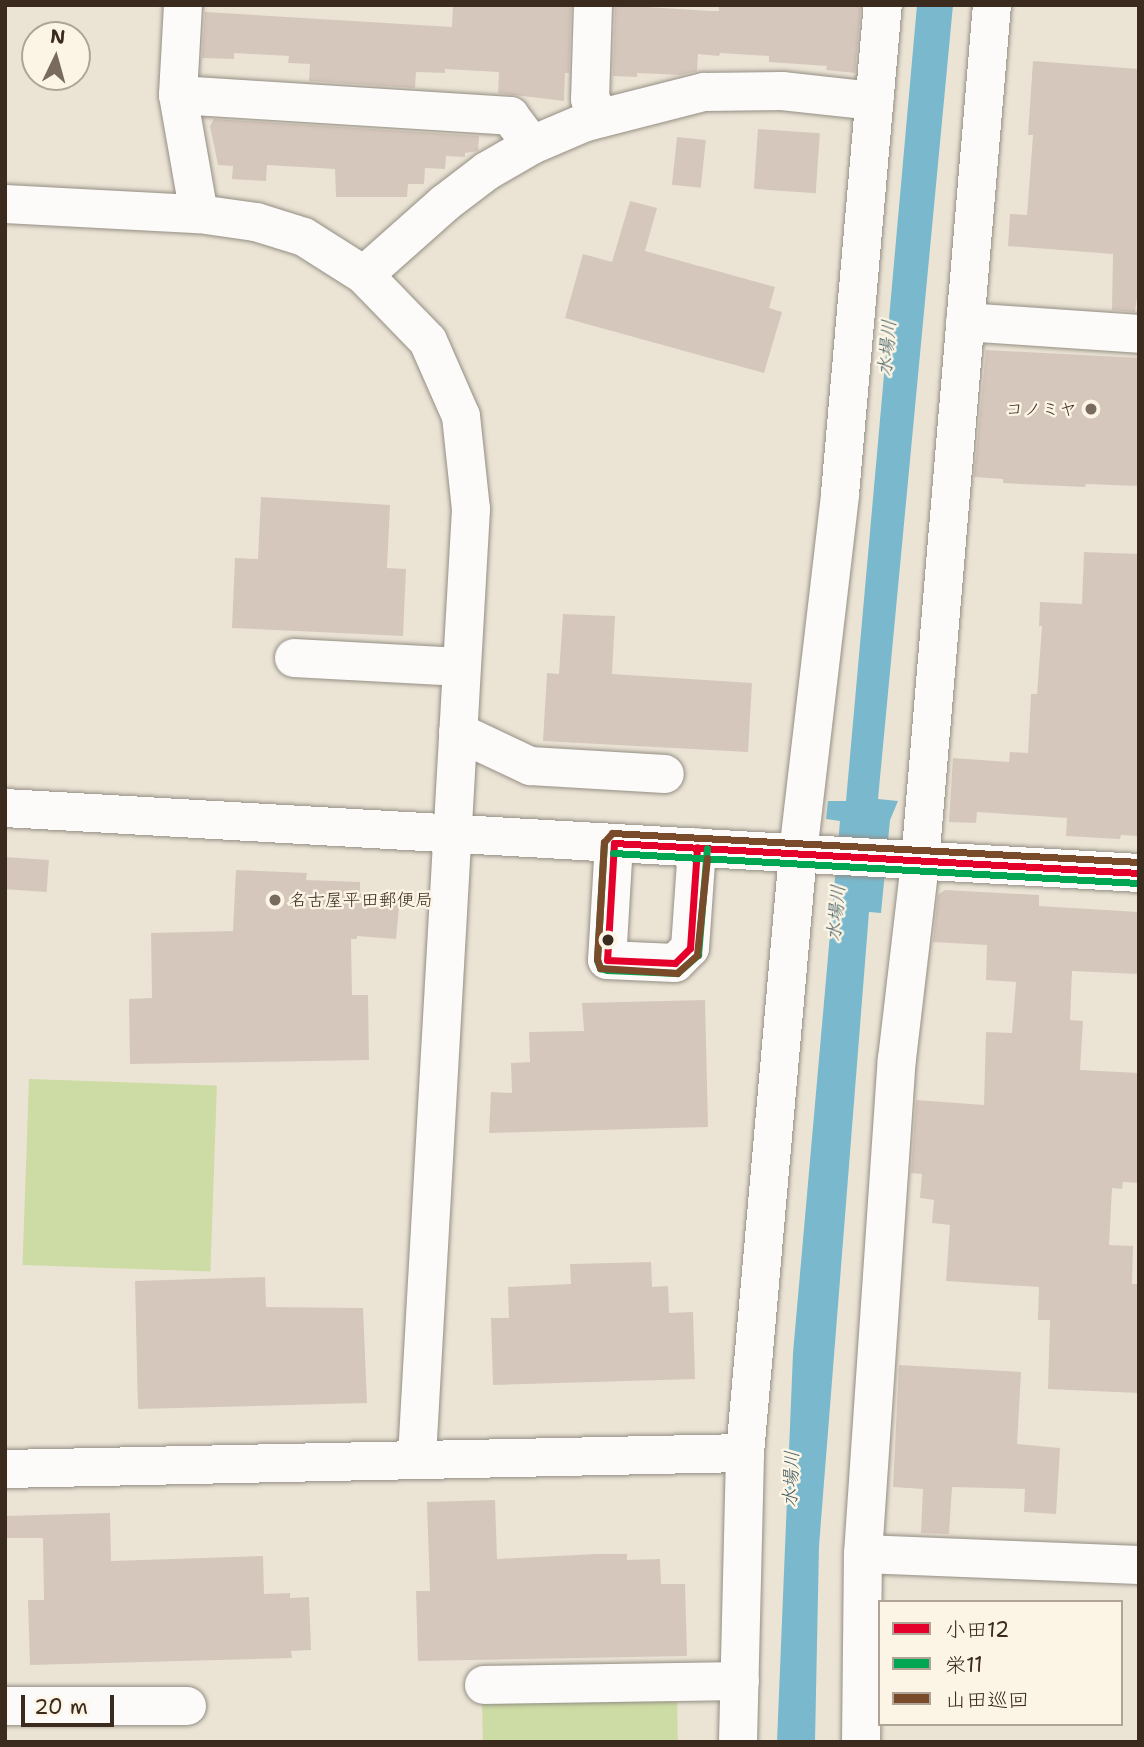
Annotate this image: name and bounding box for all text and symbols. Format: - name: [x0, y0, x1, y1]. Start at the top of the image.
- north arrow: [21, 21, 91, 91]
- text: N: [49, 23, 66, 50]
- water label: 水場川: [873, 319, 901, 377]
- place label: コノミヤ: [1005, 398, 1077, 420]
- marker: コノミヤ: [1083, 401, 1099, 417]
- water label: 水場川: [822, 884, 850, 942]
- place label: 名古屋平田郵便局: [289, 889, 433, 911]
- marker: 名古屋平田郵便局: [267, 892, 283, 908]
- unlabelled marker: [601, 933, 615, 947]
- water label: 水場川: [779, 1450, 803, 1508]
- legend: [878, 1600, 1123, 1726]
- text: 小田12: [945, 1616, 1009, 1644]
- text: 栄11: [945, 1651, 983, 1679]
- scale bar: [24, 1680, 117, 1724]
- text: 山田巡回: [945, 1686, 1029, 1714]
- text: 20 m: [34, 1693, 88, 1721]

